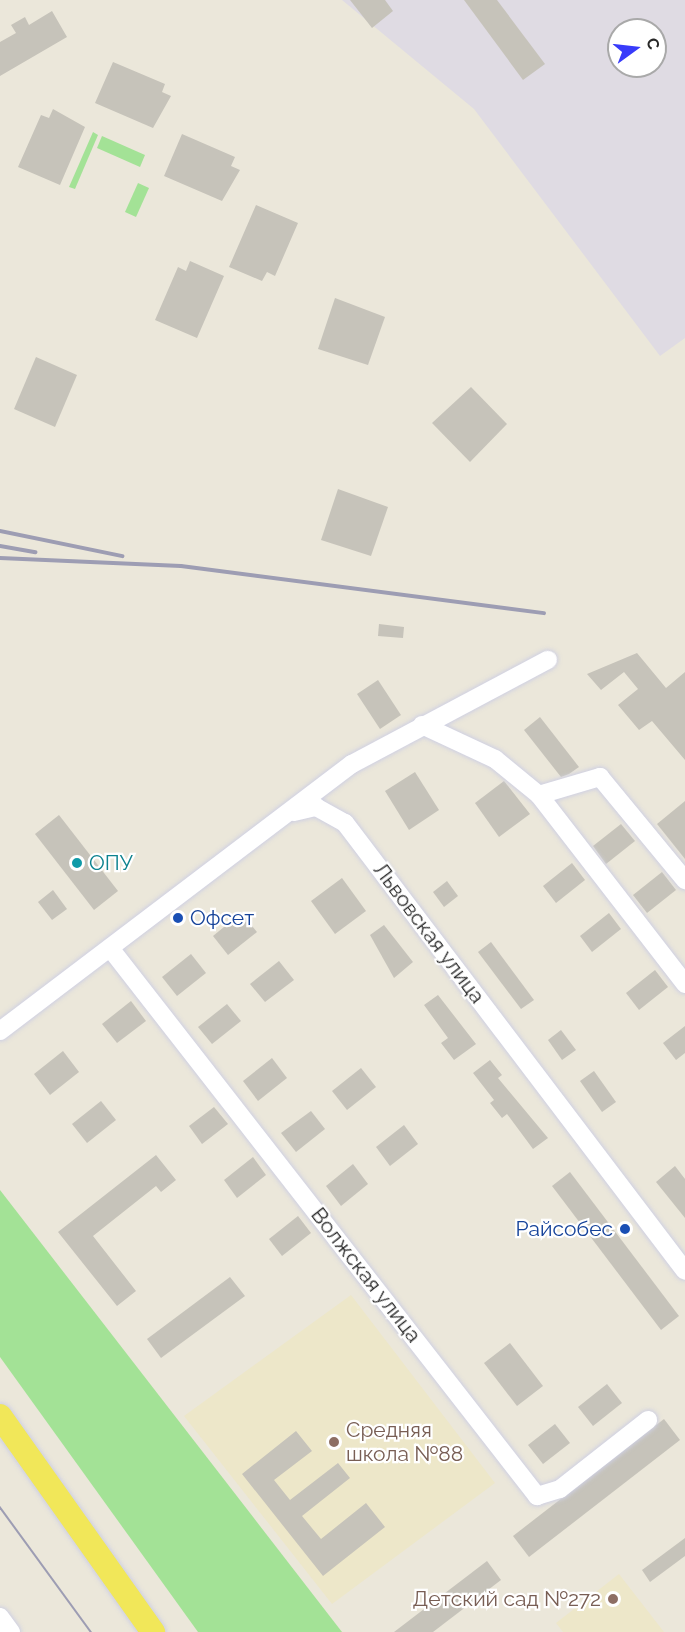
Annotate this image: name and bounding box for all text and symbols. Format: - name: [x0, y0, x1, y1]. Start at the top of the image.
- north arrow: [607, 18, 667, 78]
- text: С: [642, 36, 664, 51]
- place label: ОПУ: [89, 850, 133, 876]
- marker: ОПУ: [70, 856, 84, 870]
- street label: Львовская улица: [368, 858, 490, 1008]
- place label: Офсет: [190, 905, 254, 931]
- marker: Офсет: [171, 911, 185, 925]
- street label: Волжская улица: [305, 1202, 427, 1348]
- place label: Райсобес: [516, 1216, 613, 1242]
- marker: Райсобес: [618, 1222, 632, 1236]
- place label: Средняя школа №88: [346, 1417, 463, 1467]
- marker: Средняя школа №88: [327, 1435, 341, 1449]
- place label: Детский сад №272: [413, 1586, 601, 1612]
- marker: Детский сад №272: [606, 1592, 620, 1606]

